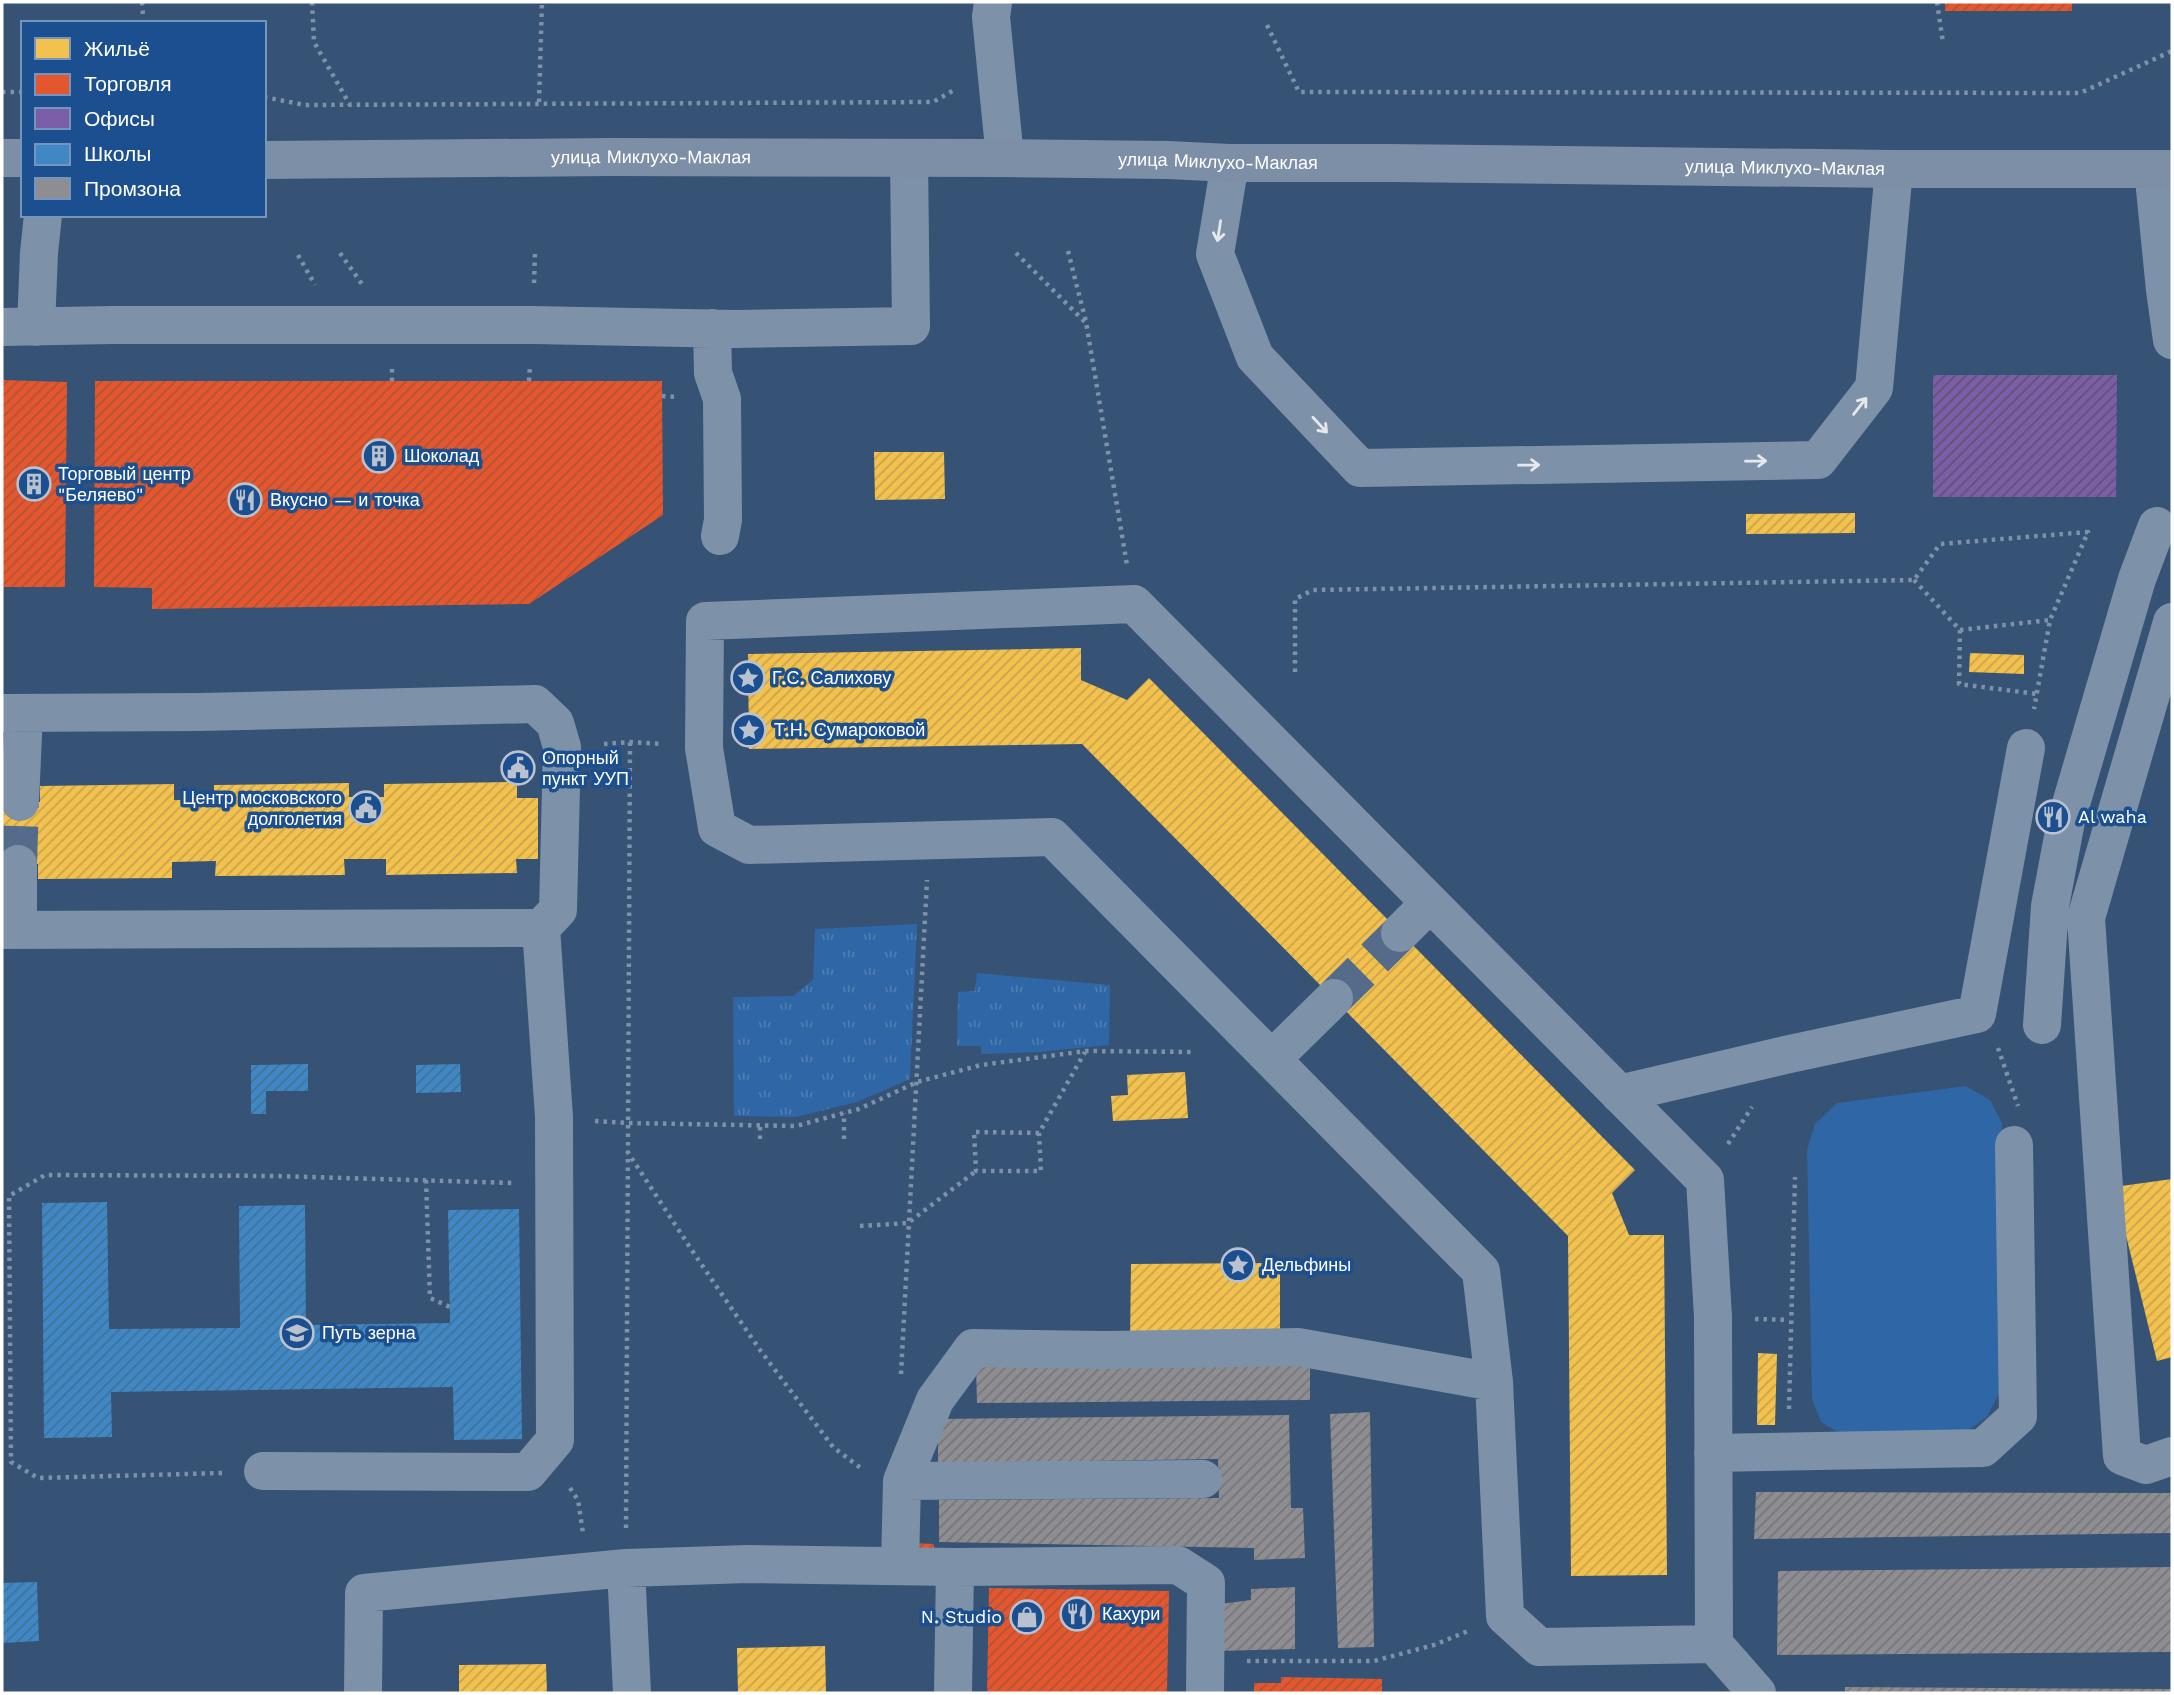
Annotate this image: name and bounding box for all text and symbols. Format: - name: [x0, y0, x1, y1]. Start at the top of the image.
- legend: [21, 21, 266, 217]
- text: Жильё: [84, 36, 150, 61]
- text: Торговля: [84, 71, 172, 96]
- text: Офисы: [84, 106, 155, 131]
- text: Школы: [84, 141, 151, 166]
- street label: улица Миклухо-Маклая: [551, 146, 751, 168]
- street label: улица Миклухо-Маклая: [1118, 148, 1318, 173]
- street label: улица Миклухо-Маклая: [1685, 156, 1885, 179]
- text: Промзона: [84, 176, 181, 201]
- one-way arrow: [1212, 219, 1225, 242]
- one-way arrow: [1853, 398, 1868, 416]
- one-way arrow: [1311, 416, 1328, 433]
- building icon: Шоколад: [360, 437, 398, 475]
- place label: Шоколад: [404, 445, 480, 466]
- one-way arrow: [1744, 454, 1767, 468]
- one-way arrow: [1517, 458, 1540, 472]
- place label: Торговый центр "Беляево": [58, 463, 191, 505]
- building icon: Торговый центр "Беляево": [15, 465, 53, 503]
- restaurant icon: Вкусно — и точка: [226, 481, 264, 519]
- place label: Вкусно — и точка: [270, 489, 421, 510]
- place icon: Г.С. Салихову: [729, 659, 767, 697]
- place label: Г.С. Салихову: [772, 667, 891, 688]
- place icon: Т.Н. Сумароковой: [730, 711, 768, 749]
- place label: Т.Н. Сумароковой: [774, 719, 925, 740]
- place label: Опорный пункт УУП: [542, 747, 629, 789]
- public building icon: Опорный пункт УУП: [499, 749, 537, 787]
- place label: Центр московского долголетия: [182, 787, 342, 829]
- public building icon: Центр московского долголетия: [347, 789, 385, 827]
- restaurant icon: Al waha: [2034, 798, 2072, 836]
- place label: Al waha: [2078, 806, 2147, 827]
- place icon: Дельфины: [1219, 1246, 1257, 1284]
- place label: Дельфины: [1262, 1254, 1351, 1275]
- school or university icon: Путь зерна: [278, 1314, 316, 1352]
- place label: Путь зерна: [322, 1322, 417, 1343]
- restaurant icon: Кахури: [1058, 1595, 1096, 1633]
- shop icon: N. Studio: [1008, 1598, 1046, 1636]
- place label: Кахури: [1102, 1603, 1160, 1624]
- place label: N. Studio: [921, 1606, 1002, 1627]

